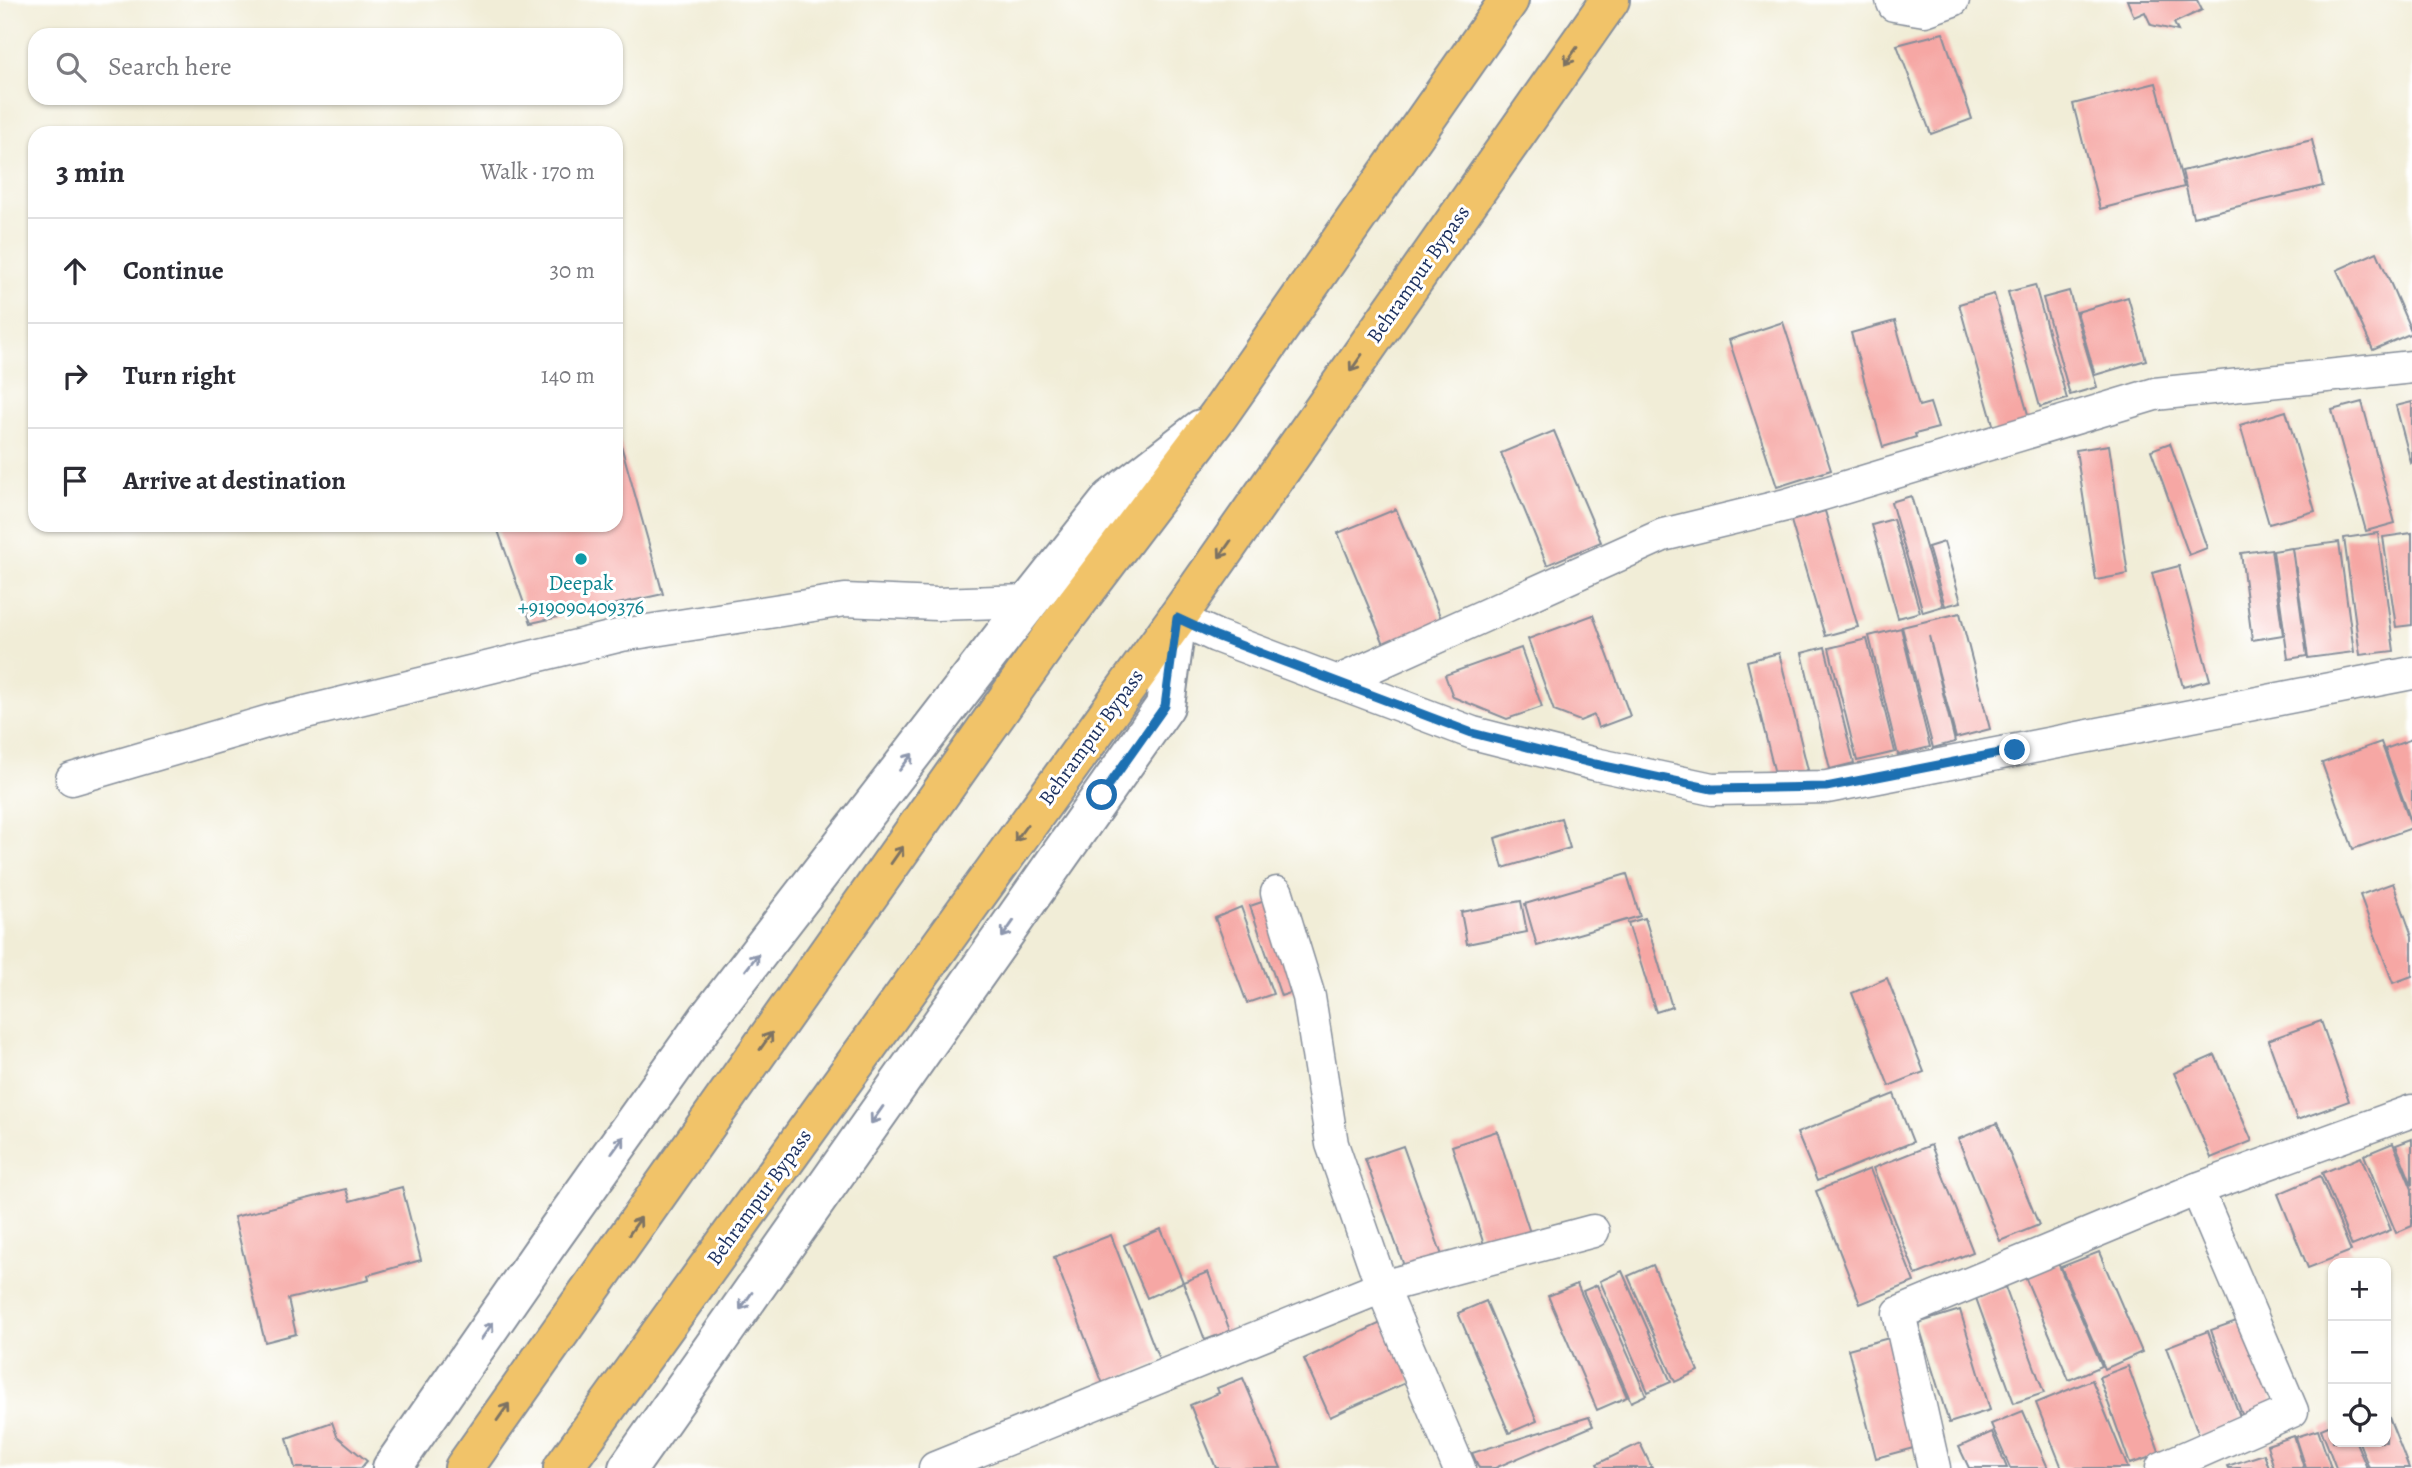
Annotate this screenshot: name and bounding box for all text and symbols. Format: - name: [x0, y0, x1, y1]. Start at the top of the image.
- search box: [28, 28, 623, 105]
- one-way arrow: [1564, 46, 1578, 65]
- icon: search: [52, 48, 90, 86]
- text: Search here: [108, 49, 232, 84]
- text: 3 min: [56, 152, 125, 192]
- text: Walk · 170 m: [481, 156, 595, 187]
- street label: Behrampur Bypass: [1360, 200, 1476, 348]
- icon: ahead: [56, 252, 94, 290]
- text: Continue: [123, 253, 224, 288]
- text: 30 m: [549, 255, 595, 286]
- one-way arrow: [1349, 353, 1363, 372]
- icon: right: [56, 357, 94, 395]
- text: Turn right: [123, 358, 236, 393]
- text: 140 m: [541, 360, 595, 391]
- icon: arrive: [56, 462, 94, 500]
- text: Arrive at destination: [123, 463, 346, 498]
- one-way arrow: [1218, 539, 1232, 558]
- marker: Deepak +919090409376: [573, 551, 589, 567]
- place label: Deepak +919090409376: [518, 569, 644, 621]
- street label: Behrampur Bypass: [1032, 663, 1150, 811]
- route end: [1999, 734, 2030, 765]
- one-way arrow: [899, 753, 914, 772]
- route start: [1086, 779, 1117, 810]
- one-way arrow: [1014, 824, 1029, 843]
- one-way arrow: [890, 846, 904, 865]
- one-way arrow: [1001, 919, 1015, 938]
- one-way arrow: [745, 953, 760, 971]
- one-way arrow: [759, 1032, 773, 1051]
- one-way arrow: [870, 1105, 884, 1124]
- street label: Behrampur Bypass: [700, 1123, 818, 1271]
- one-way arrow: [611, 1136, 625, 1155]
- one-way arrow: [627, 1217, 642, 1236]
- map controls: [2328, 1258, 2391, 1447]
- button: +: [2328, 1258, 2391, 1321]
- one-way arrow: [739, 1291, 753, 1310]
- button: −: [2328, 1321, 2391, 1384]
- one-way arrow: [480, 1322, 494, 1341]
- button: locate: [2328, 1384, 2391, 1447]
- one-way arrow: [496, 1403, 510, 1422]

